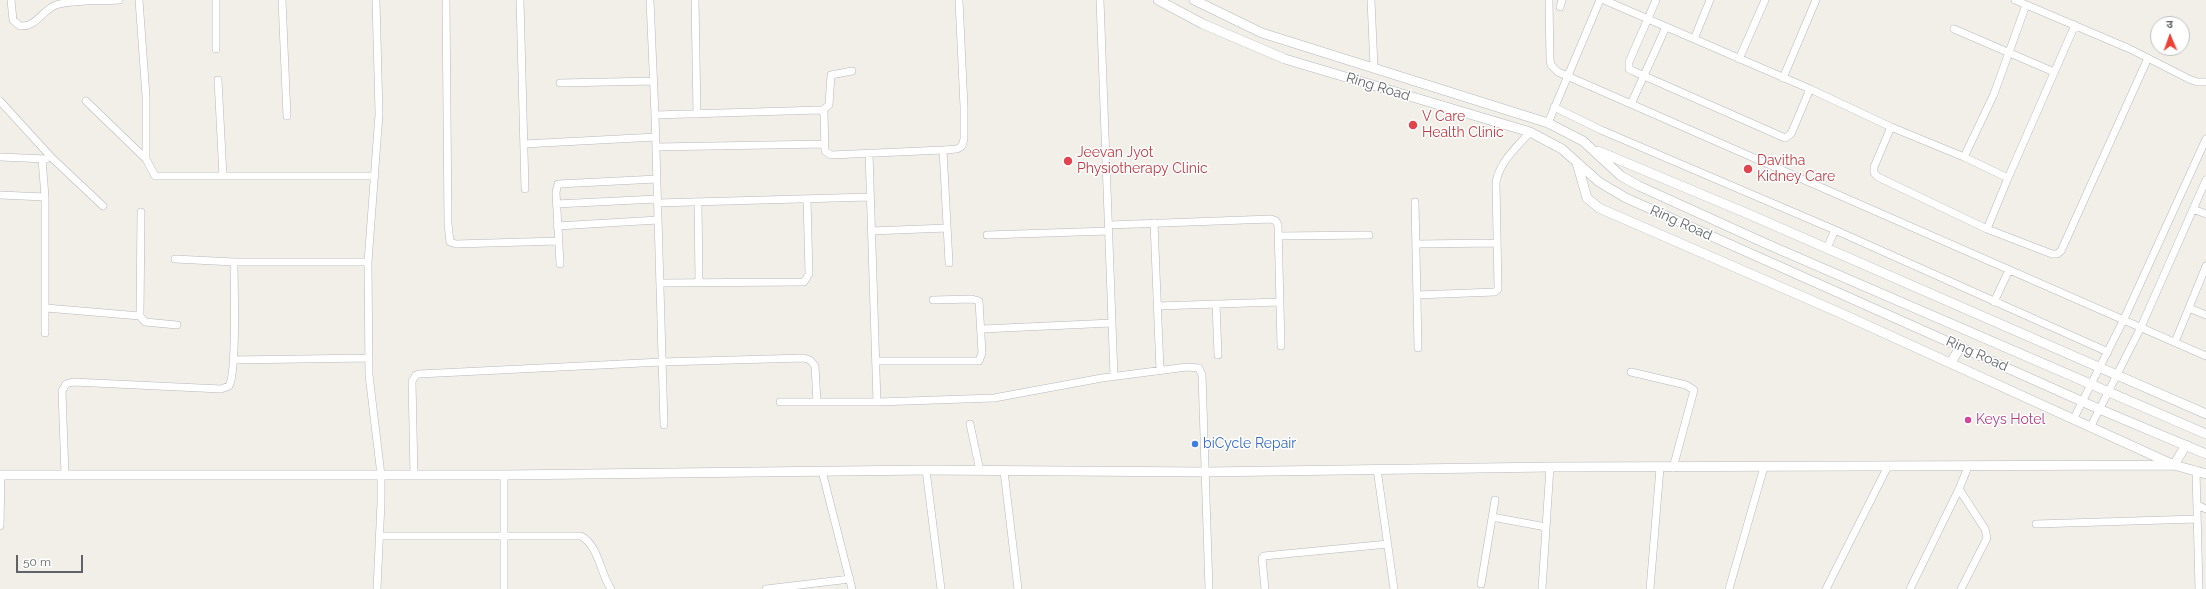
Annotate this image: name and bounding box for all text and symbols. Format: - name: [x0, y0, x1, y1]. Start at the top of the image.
- north arrow: [2150, 16, 2190, 56]
- text: उ: [2166, 18, 2173, 31]
- street label: Ring Road: [1344, 69, 1412, 105]
- place label: V Care Health Clinic: [1422, 109, 1504, 142]
- marker: V Care Health Clinic: [1407, 119, 1419, 131]
- place label: Jeevan Jyot Physiotherapy Clinic: [1077, 145, 1208, 178]
- place label: Davitha Kidney Care: [1757, 153, 1835, 186]
- marker: Jeevan Jyot Physiotherapy Clinic: [1062, 155, 1074, 167]
- marker: Davitha Kidney Care: [1742, 163, 1754, 175]
- street label: Ring Road: [1647, 202, 1715, 244]
- street label: Ring Road: [1943, 333, 2011, 375]
- place label: Keys Hotel: [1976, 412, 2045, 428]
- marker: Keys Hotel: [1963, 415, 1973, 425]
- place label: biCycle Repair: [1203, 436, 1296, 452]
- marker: biCycle Repair: [1190, 439, 1200, 449]
- scale bar: [18, 547, 85, 573]
- text: 50 m: [23, 555, 51, 569]

